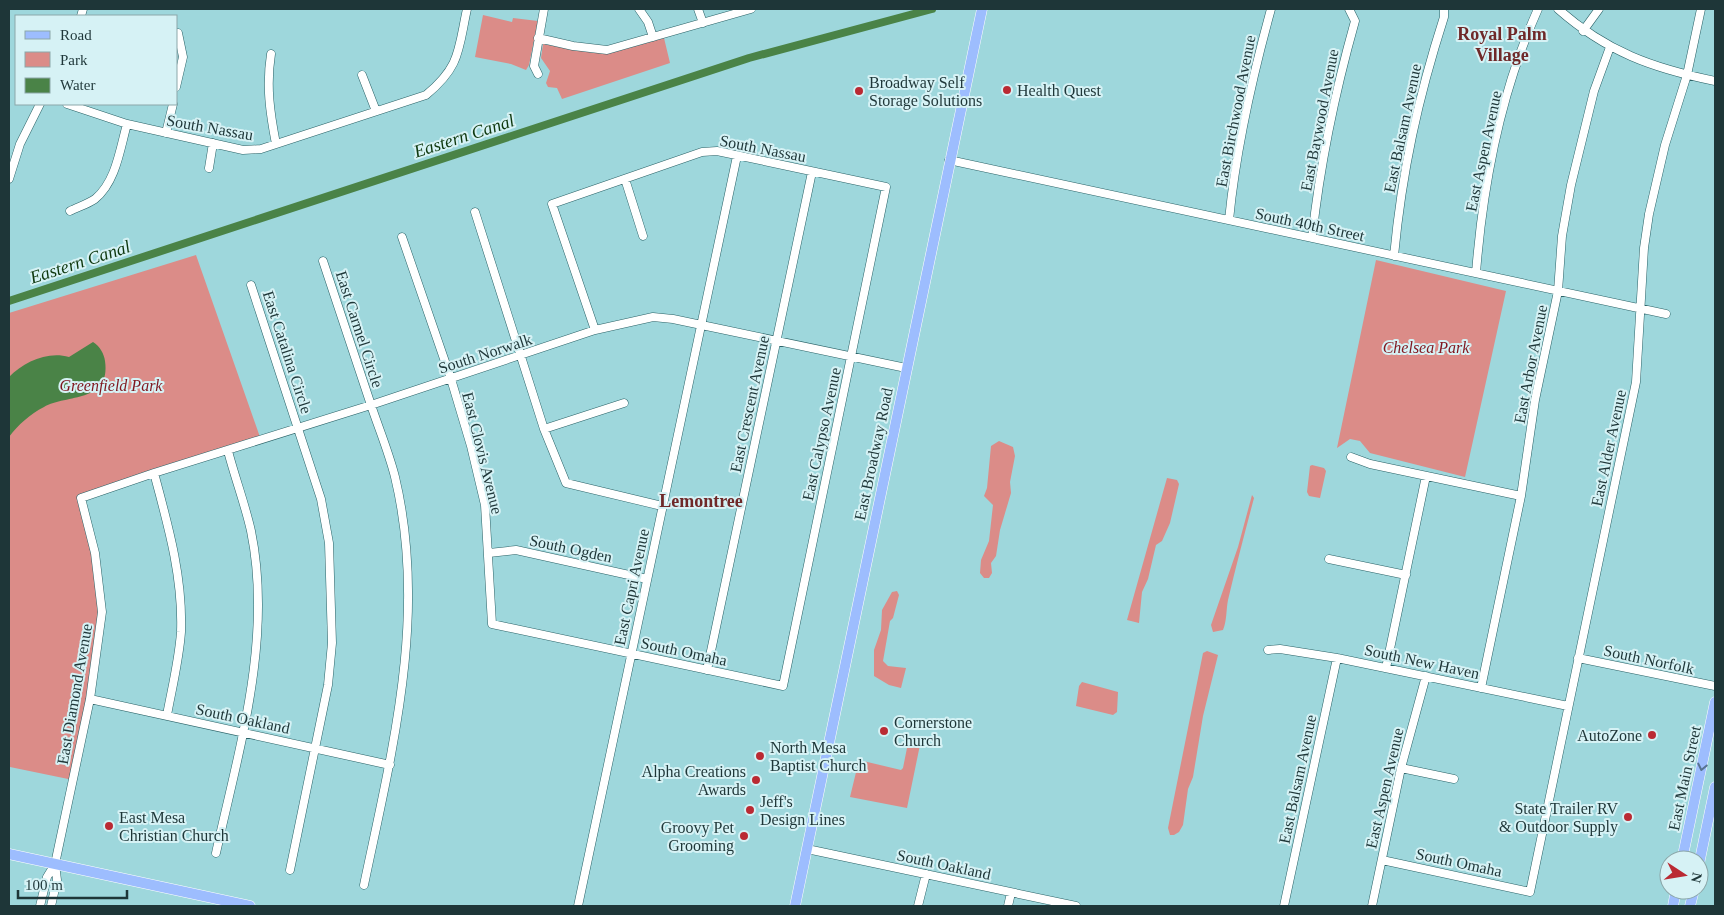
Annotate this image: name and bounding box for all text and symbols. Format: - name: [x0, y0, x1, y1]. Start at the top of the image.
- legend: [15, 15, 178, 105]
- district label: Royal Palm Village: [1457, 24, 1547, 65]
- text: Road: [60, 27, 92, 43]
- street label: East Birchwood Avenue: [1212, 34, 1259, 188]
- street label: East Baywood Avenue: [1297, 48, 1343, 193]
- text: Park: [60, 52, 88, 68]
- street label: East Balsam Avenue: [1381, 62, 1424, 194]
- place label: Broadway Self Storage Solutions: [869, 74, 982, 110]
- text: Water: [60, 77, 95, 93]
- place label: Health Quest: [1017, 82, 1102, 99]
- marker: Health Quest: [1001, 84, 1013, 96]
- marker: Broadway Self Storage Solutions: [853, 85, 865, 97]
- street label: East Aspen Avenue: [1462, 89, 1506, 213]
- water label: Eastern Canal: [410, 110, 517, 162]
- street label: South Nassau: [165, 112, 255, 143]
- street label: South Nassau: [718, 132, 808, 165]
- street label: South 40th Street: [1254, 205, 1367, 244]
- water label: Eastern Canal: [26, 236, 133, 288]
- street label: East Carmel Circle: [333, 269, 386, 390]
- street label: East Catalina Circle: [260, 289, 315, 416]
- street label: East Arbor Avenue: [1511, 303, 1550, 425]
- street label: South Norwalk: [436, 330, 534, 377]
- street label: East Crescent Avenue: [727, 334, 772, 474]
- park label: Chelsea Park: [1383, 339, 1470, 356]
- street label: East Calypso Avenue: [799, 366, 845, 502]
- park label: Greenfield Park: [60, 377, 163, 395]
- street label: East Broadway Road: [851, 386, 897, 522]
- street label: East Alder Avenue: [1588, 388, 1629, 508]
- street label: East Clovis Avenue: [459, 390, 506, 516]
- district label: Lemontree: [659, 491, 743, 511]
- street label: East Capri Avenue: [611, 527, 653, 647]
- street label: South Ogden: [528, 531, 614, 567]
- street label: East Diamond Avenue: [54, 622, 95, 766]
- street label: South Omaha: [639, 634, 728, 669]
- street label: South New Haven: [1363, 641, 1481, 682]
- street label: South Norfolk: [1602, 642, 1696, 677]
- street label: South Oakland: [194, 700, 291, 737]
- street label: East Balsam Avenue: [1276, 713, 1319, 845]
- place label: Cornerstone Church: [894, 714, 972, 749]
- street label: East Main Street: [1665, 724, 1704, 832]
- marker: Cornerstone Church: [878, 725, 890, 737]
- street label: East Aspen Avenue: [1362, 726, 1408, 850]
- place label: AutoZone: [1577, 727, 1642, 744]
- marker: AutoZone: [1646, 729, 1658, 741]
- place label: North Mesa Baptist Church: [770, 739, 866, 775]
- marker: North Mesa Baptist Church: [754, 750, 766, 762]
- one-way arrow: [1697, 762, 1708, 771]
- place label: Alpha Creations Awards: [642, 763, 746, 798]
- marker: Alpha Creations Awards: [750, 774, 762, 786]
- place label: Jeff's Design Lines: [760, 793, 845, 829]
- place label: State Trailer RV & Outdoor Supply: [1499, 800, 1618, 836]
- marker: Jeff's Design Lines: [744, 804, 756, 816]
- place label: East Mesa Christian Church: [119, 809, 229, 844]
- marker: State Trailer RV & Outdoor Supply: [1622, 811, 1634, 823]
- place label: Groovy Pet Grooming: [661, 819, 735, 855]
- marker: East Mesa Christian Church: [103, 820, 115, 832]
- marker: Groovy Pet Grooming: [738, 830, 750, 842]
- street label: South Omaha: [1414, 845, 1503, 880]
- street label: South Oakland: [895, 846, 992, 883]
- north arrow: [1659, 850, 1709, 900]
- scale bar: [18, 868, 126, 900]
- text: N: [1688, 871, 1705, 884]
- text: 100 m: [25, 877, 63, 893]

